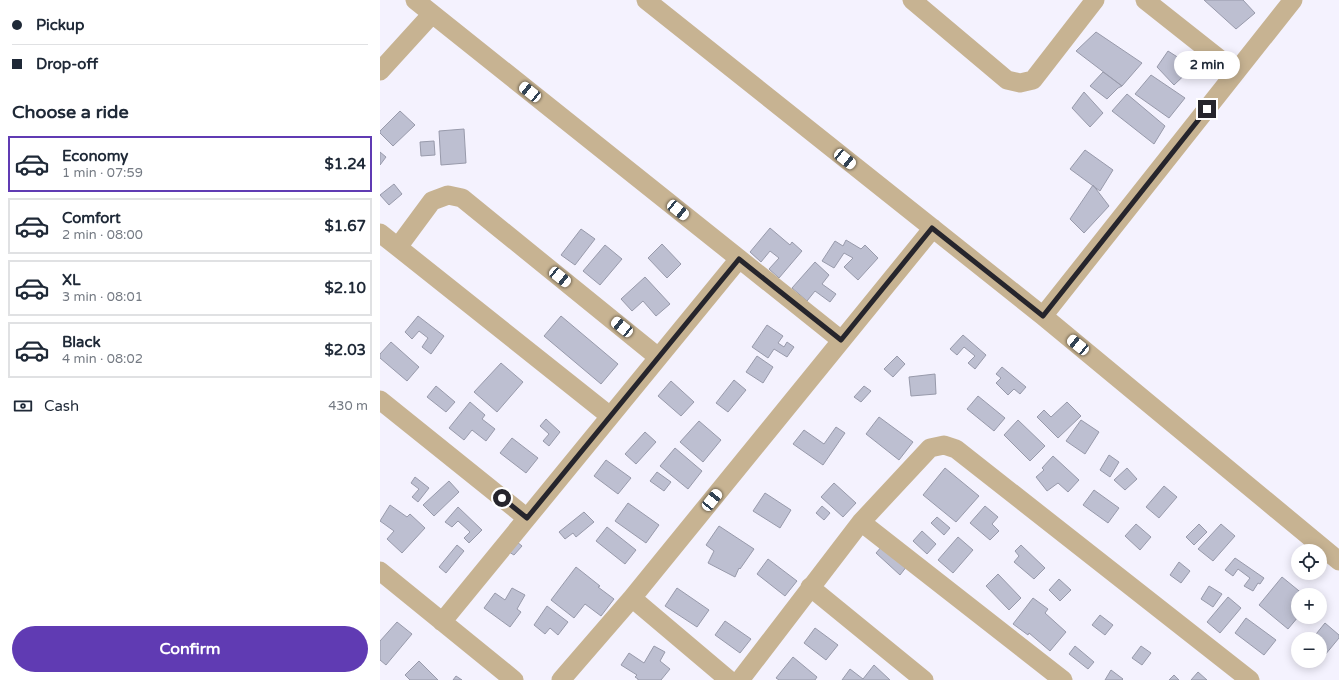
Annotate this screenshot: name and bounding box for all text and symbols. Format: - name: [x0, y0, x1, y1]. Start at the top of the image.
- text: Pickup: [36, 16, 84, 34]
- callout: 2 min: [1174, 51, 1240, 79]
- text: Drop-off: [36, 55, 98, 73]
- text: 2 min: [1190, 57, 1224, 73]
- car: [517, 80, 543, 104]
- route end: [1198, 100, 1216, 118]
- text: Choose a ride: [12, 101, 129, 123]
- icon: car: [14, 146, 50, 182]
- text: Economy: [62, 147, 128, 165]
- car: [832, 147, 858, 171]
- text: $1.24: [325, 155, 366, 173]
- text: 1 min · 07:59: [62, 165, 143, 181]
- car: [665, 198, 691, 222]
- icon: car: [14, 208, 50, 244]
- text: Comfort: [62, 209, 121, 227]
- text: $1.67: [325, 217, 366, 235]
- text: 2 min · 08:00: [62, 227, 143, 243]
- car: [547, 265, 573, 289]
- icon: car: [14, 270, 50, 306]
- text: XL: [62, 271, 81, 289]
- text: $2.10: [325, 279, 366, 297]
- text: 3 min · 08:01: [62, 289, 143, 305]
- car: [609, 315, 635, 339]
- icon: car: [14, 332, 50, 368]
- text: Black: [62, 333, 101, 351]
- car: [1065, 333, 1091, 357]
- text: $2.03: [325, 341, 366, 359]
- text: 4 min · 08:02: [62, 351, 143, 367]
- icon: cash: [12, 395, 34, 417]
- text: Cash: [44, 397, 79, 415]
- text: 430 m: [328, 398, 368, 414]
- car: [700, 487, 724, 513]
- route start: [493, 489, 511, 507]
- map controls: [1291, 544, 1327, 668]
- button: locate: [1291, 544, 1327, 580]
- button: +: [1291, 588, 1327, 624]
- button: Confirm: [12, 626, 368, 672]
- button: −: [1291, 632, 1327, 668]

